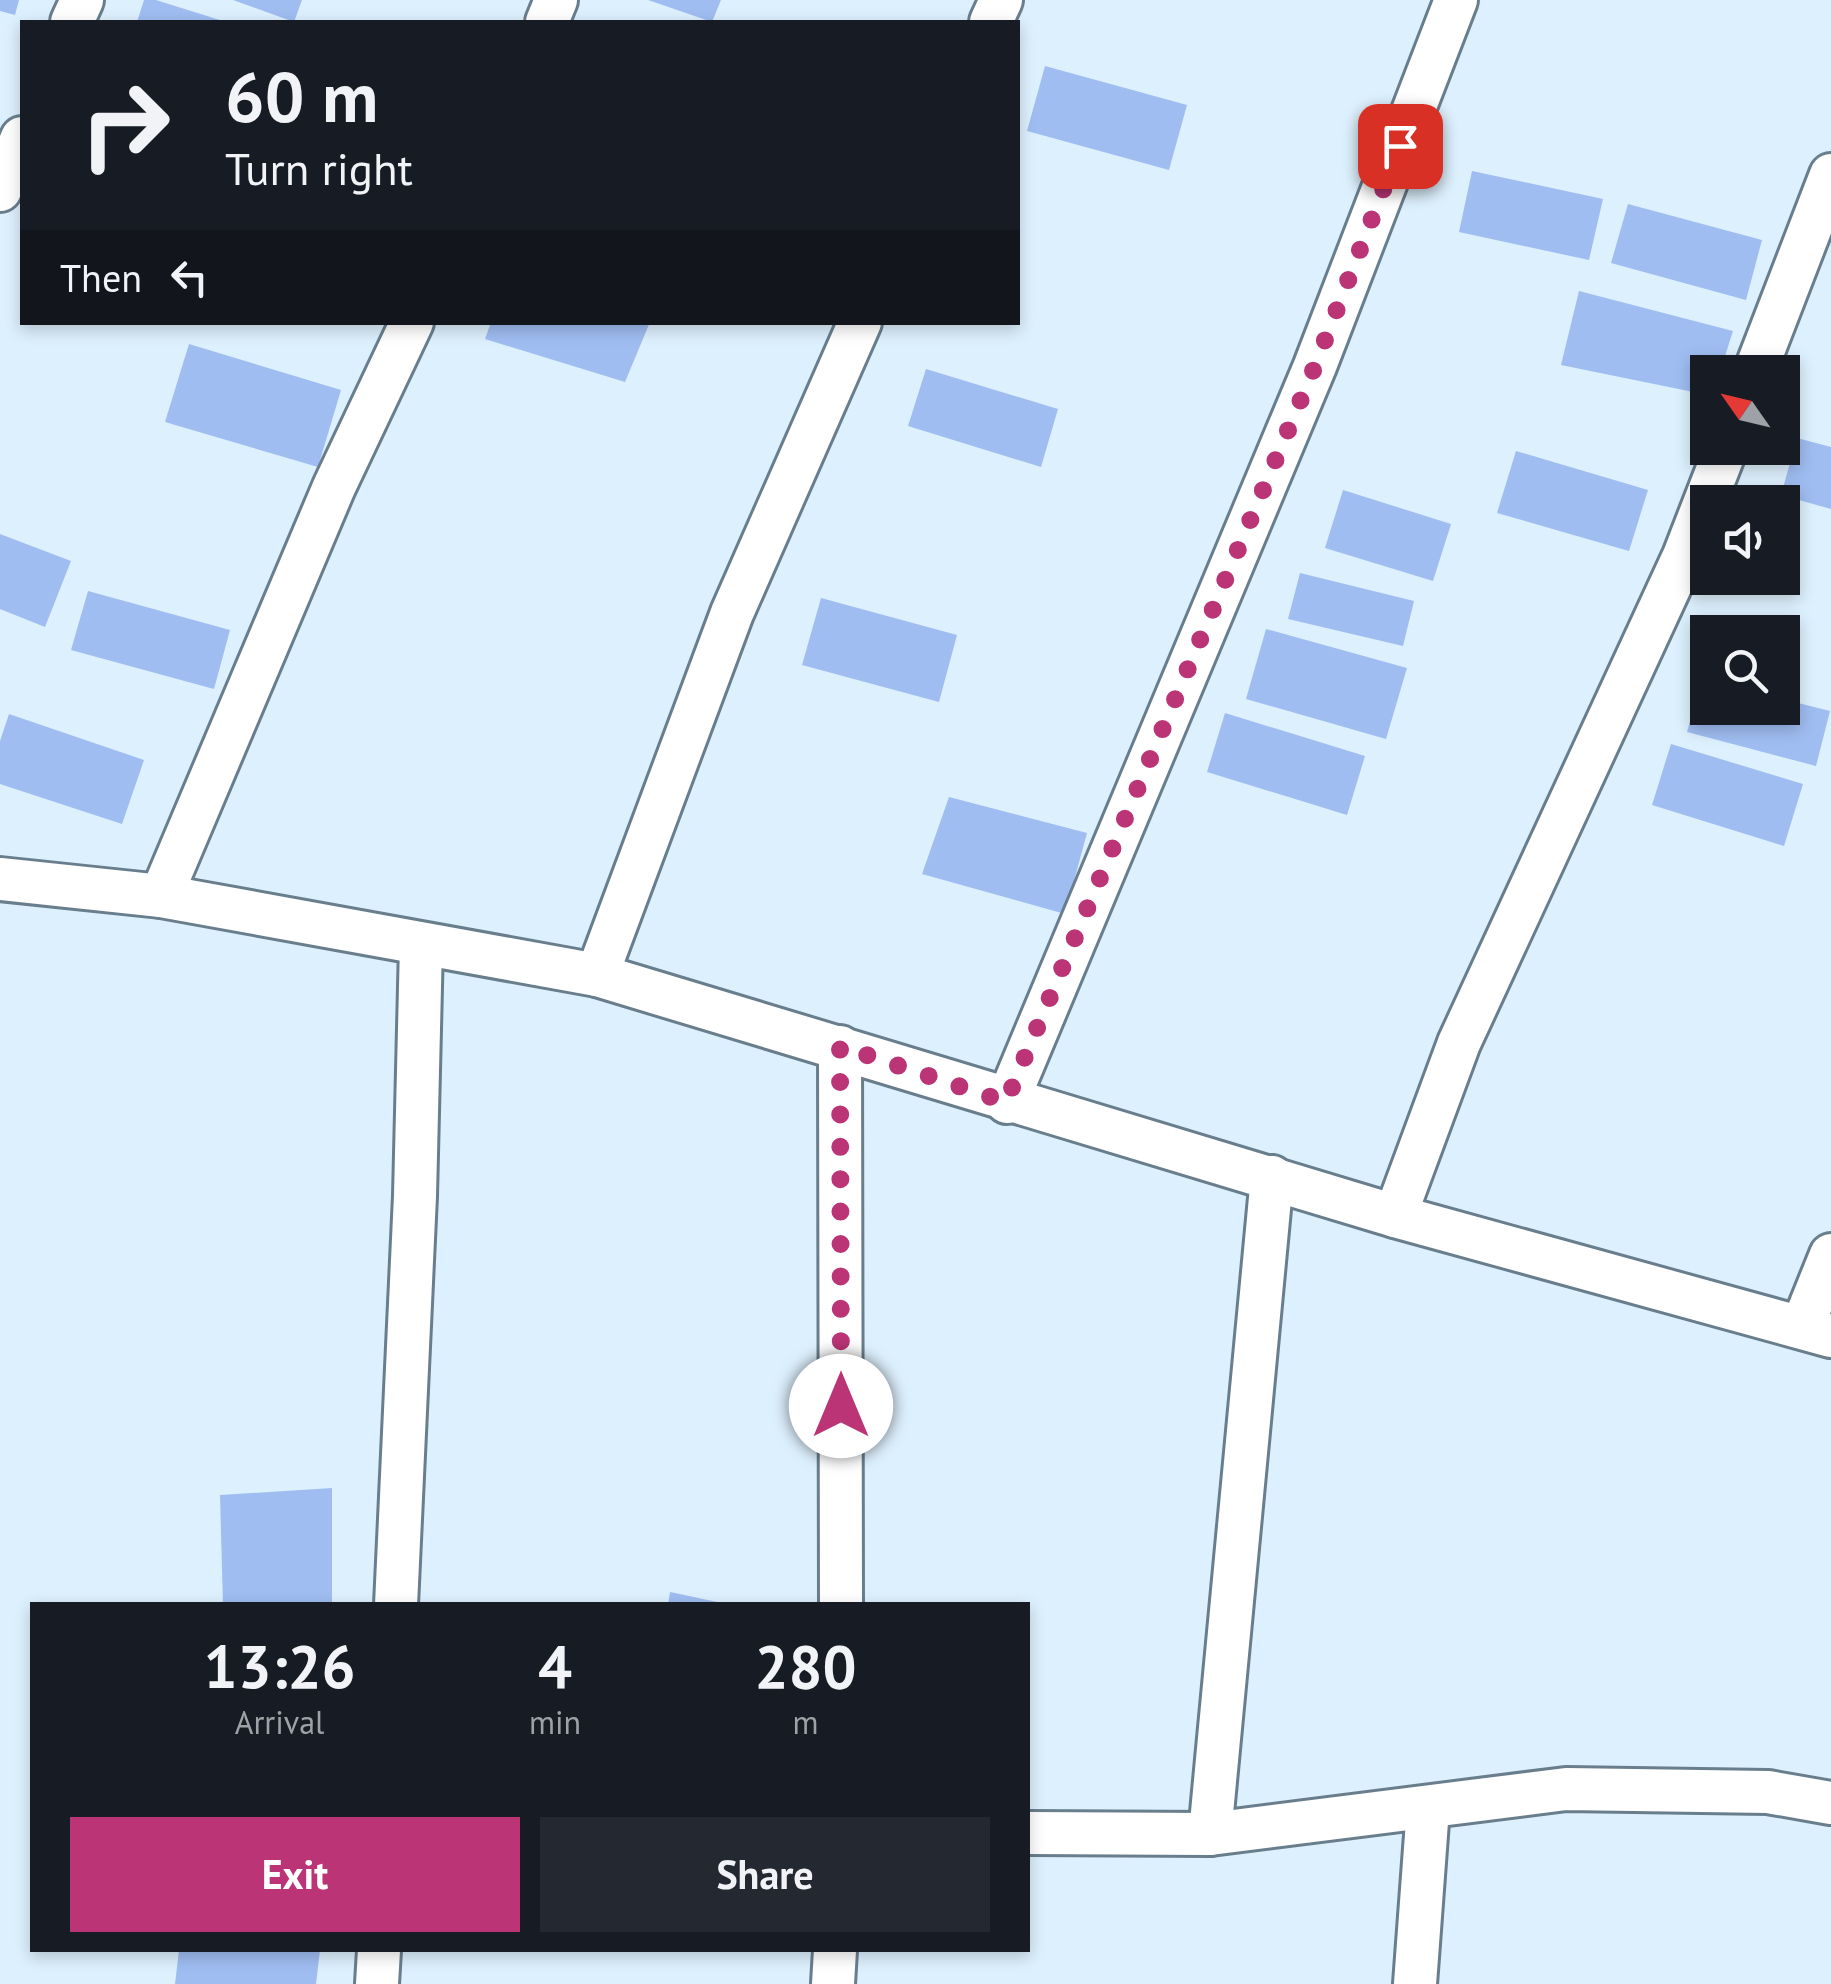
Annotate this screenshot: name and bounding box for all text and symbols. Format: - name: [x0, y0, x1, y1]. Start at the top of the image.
- text: 60 m: [225, 51, 378, 141]
- icon: right: [60, 60, 190, 190]
- pin: [1358, 104, 1443, 189]
- icon: arrive: [1373, 119, 1428, 174]
- text: Turn right: [225, 139, 413, 197]
- icon: left: [162, 250, 217, 305]
- text: Then: [60, 253, 142, 302]
- north arrow: [1690, 355, 1800, 465]
- map controls: [1690, 355, 1800, 725]
- button: sound: [1690, 485, 1800, 595]
- button: search: [1690, 615, 1800, 725]
- position arrow: [789, 1354, 893, 1458]
- text: 13:26: [203, 1627, 356, 1705]
- text: 4: [538, 1627, 572, 1705]
- text: 280: [755, 1627, 857, 1705]
- text: Arrival: [235, 1701, 324, 1743]
- text: min: [529, 1701, 581, 1743]
- text: m: [793, 1701, 819, 1743]
- button: Exit: [70, 1817, 520, 1932]
- button: Share: [540, 1817, 990, 1932]

